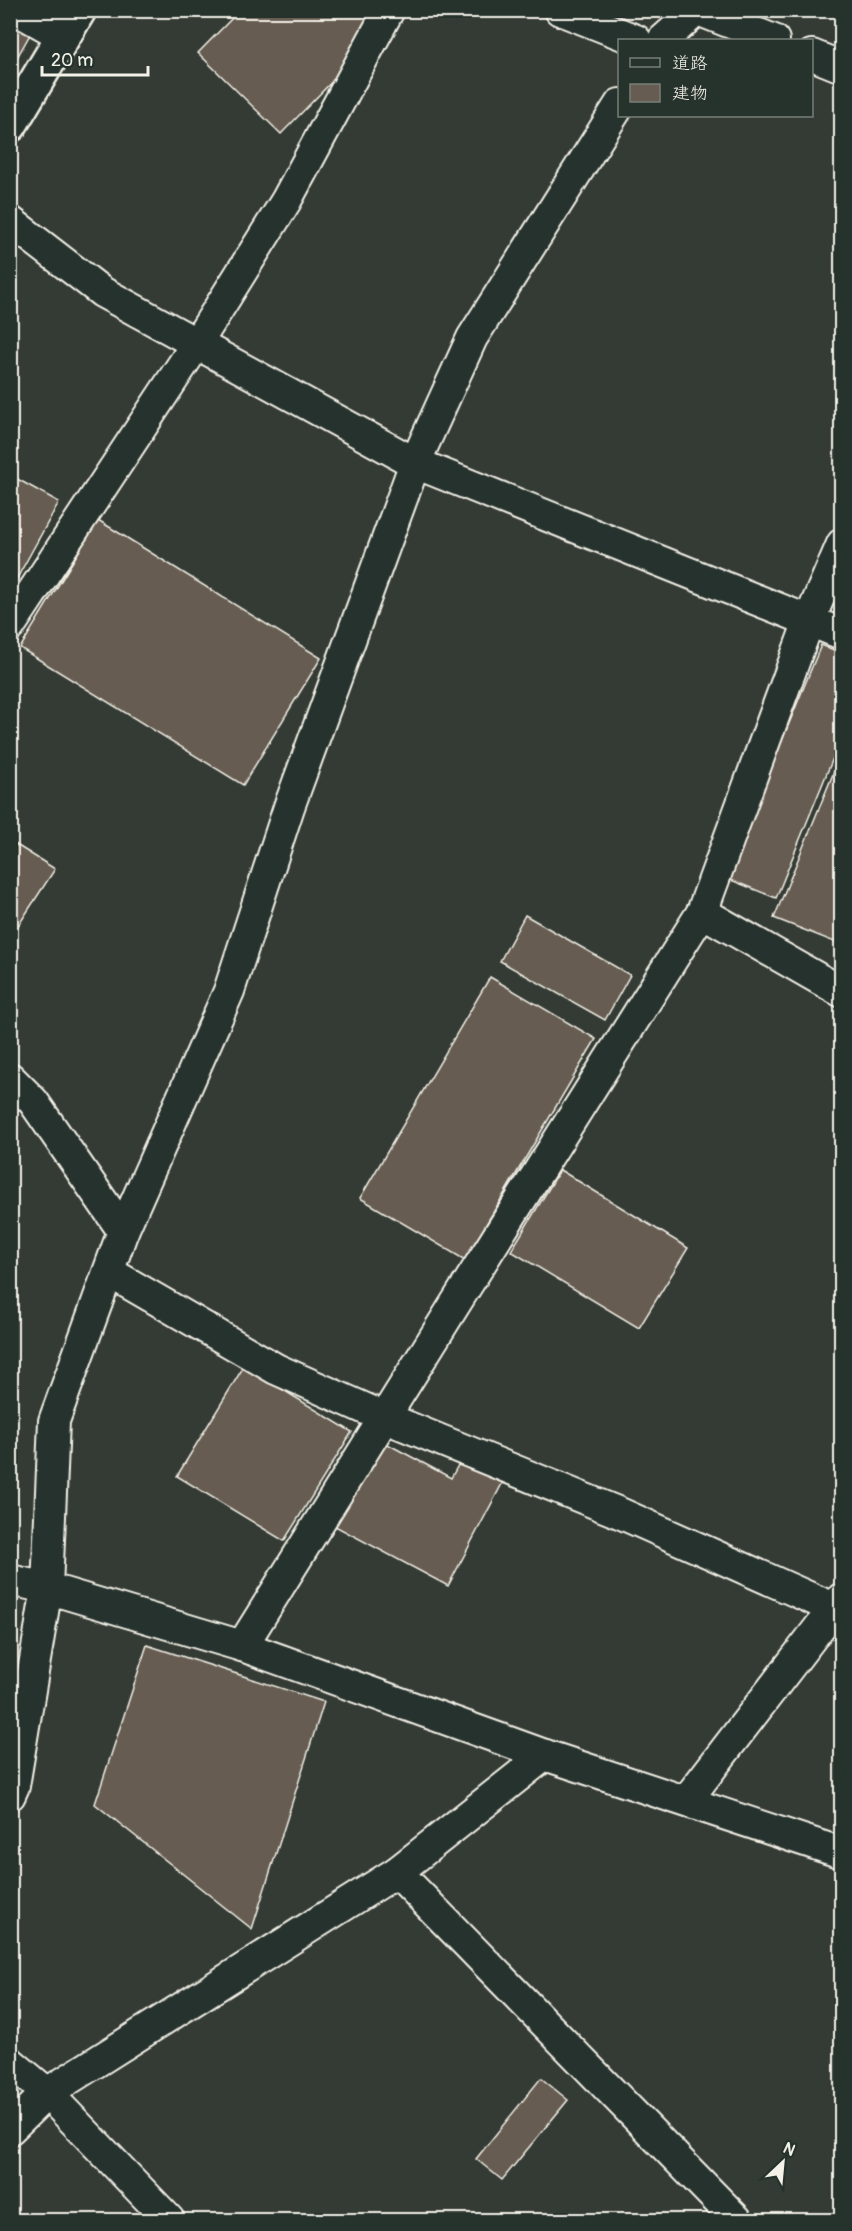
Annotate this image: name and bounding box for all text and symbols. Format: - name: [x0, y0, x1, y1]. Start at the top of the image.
- scale bar: [42, 39, 148, 77]
- legend: [618, 39, 813, 117]
- text: 20 m: [51, 49, 93, 72]
- text: 道路: [672, 52, 708, 75]
- text: 建物: [672, 82, 708, 105]
- north arrow: [753, 2132, 813, 2192]
- text: N: [780, 2138, 799, 2161]

